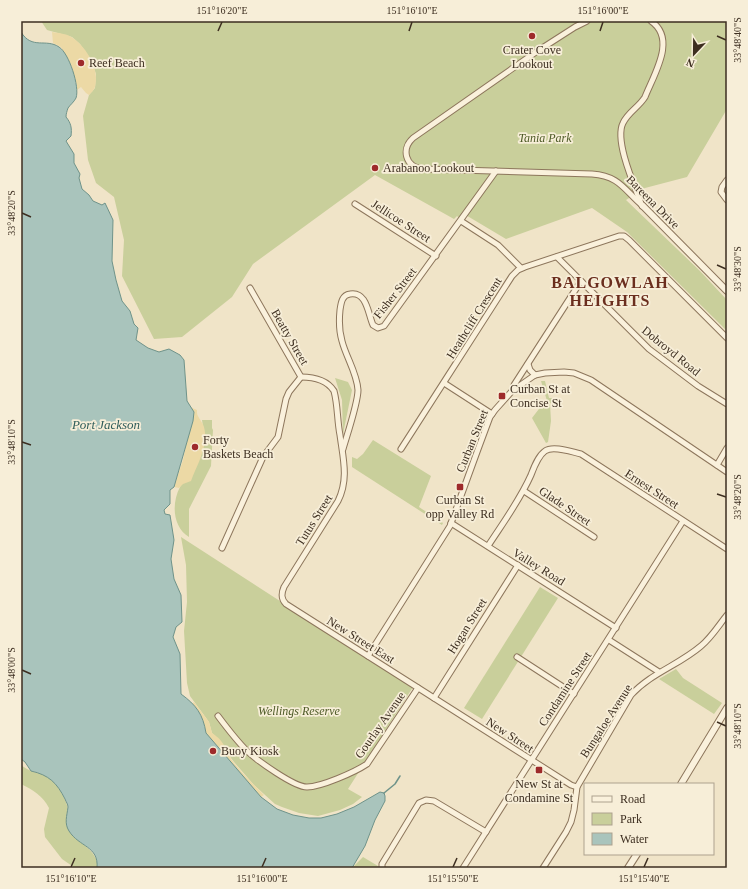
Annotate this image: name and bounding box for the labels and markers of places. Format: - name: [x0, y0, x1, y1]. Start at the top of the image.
- marker: Crater Cove Lookout: [527, 31, 537, 41]
- place label: Crater Cove Lookout: [503, 43, 561, 71]
- place label: Reef Beach: [89, 56, 145, 70]
- marker: Reef Beach: [76, 58, 86, 68]
- place label: Arabanoo Lookout: [383, 161, 475, 175]
- marker: Arabanoo Lookout: [370, 163, 380, 173]
- place label: Curban St at Concise St: [510, 382, 571, 410]
- marker: Curban St at Concise St: [497, 391, 507, 401]
- place label: Forty Baskets Beach: [203, 433, 273, 461]
- marker: Forty Baskets Beach: [190, 442, 200, 452]
- marker: Curban St opp Valley Rd: [455, 482, 465, 492]
- place label: Curban St opp Valley Rd: [426, 493, 494, 521]
- place label: Buoy Kiosk: [221, 744, 279, 758]
- marker: Buoy Kiosk: [208, 746, 218, 756]
- marker: New St at Condamine St: [534, 765, 544, 775]
- place label: New St at Condamine St: [505, 777, 574, 805]

